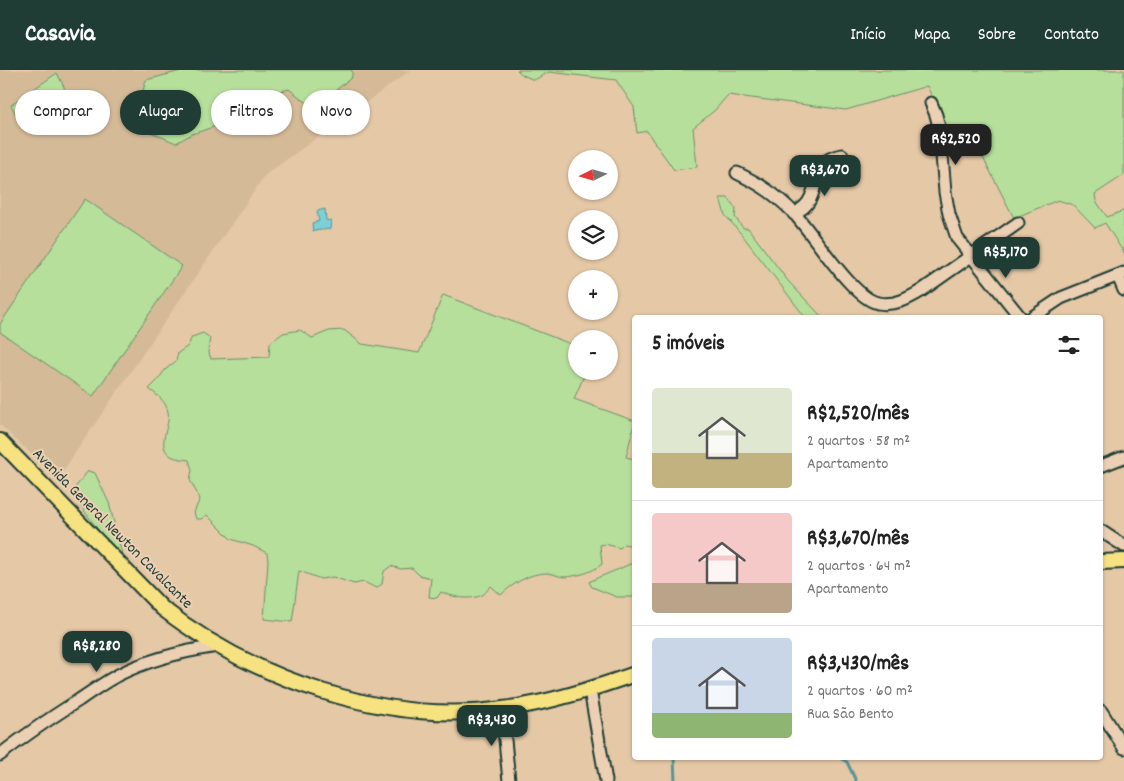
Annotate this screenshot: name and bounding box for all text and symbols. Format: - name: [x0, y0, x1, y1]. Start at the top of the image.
- text: Casavia: [25, 18, 95, 52]
- text: Início: [850, 23, 886, 48]
- text: Mapa: [914, 23, 950, 48]
- text: Sobre: [978, 23, 1016, 48]
- text: Contato: [1044, 23, 1099, 48]
- chip: Comprar: [15, 90, 110, 135]
- chip: Alugar: [120, 90, 201, 135]
- chip: Filtros: [211, 90, 292, 135]
- chip: Novo: [302, 90, 370, 135]
- pin: R$2,520: [910, 124, 1002, 166]
- text: R$2,520: [931, 128, 981, 151]
- north arrow: [568, 150, 618, 200]
- map controls: [568, 150, 618, 380]
- pin: R$3,670: [779, 154, 871, 197]
- text: R$3,670: [801, 159, 849, 182]
- button: layers: [568, 210, 618, 260]
- pin: R$5,170: [960, 236, 1052, 279]
- text: R$5,170: [984, 241, 1028, 264]
- button: +: [568, 270, 618, 320]
- button: −: [568, 330, 618, 380]
- text: 5 imóveis: [652, 330, 725, 360]
- icon: filters: [1055, 331, 1083, 359]
- text: R$2,520/mês: [807, 400, 910, 430]
- icon: home: [692, 408, 752, 468]
- text: 2 quartos · 58 m²: [807, 430, 910, 453]
- street label: Avenida General Newton Cavalcante: [26, 443, 198, 615]
- text: Apartamento: [807, 453, 888, 476]
- text: R$3,670/mês: [807, 525, 909, 555]
- icon: home: [692, 533, 752, 593]
- text: 2 quartos · 64 m²: [807, 555, 911, 578]
- text: Apartamento: [807, 578, 888, 601]
- pin: R$8,280: [51, 630, 143, 673]
- text: R$8,280: [73, 635, 121, 658]
- text: R$3,430/mês: [807, 650, 909, 680]
- icon: home: [692, 658, 752, 718]
- text: 2 quartos · 60 m²: [807, 680, 913, 703]
- text: Rua São Bento: [807, 703, 894, 726]
- pin: R$3,430: [446, 704, 538, 747]
- text: R$3,430: [468, 709, 516, 732]

